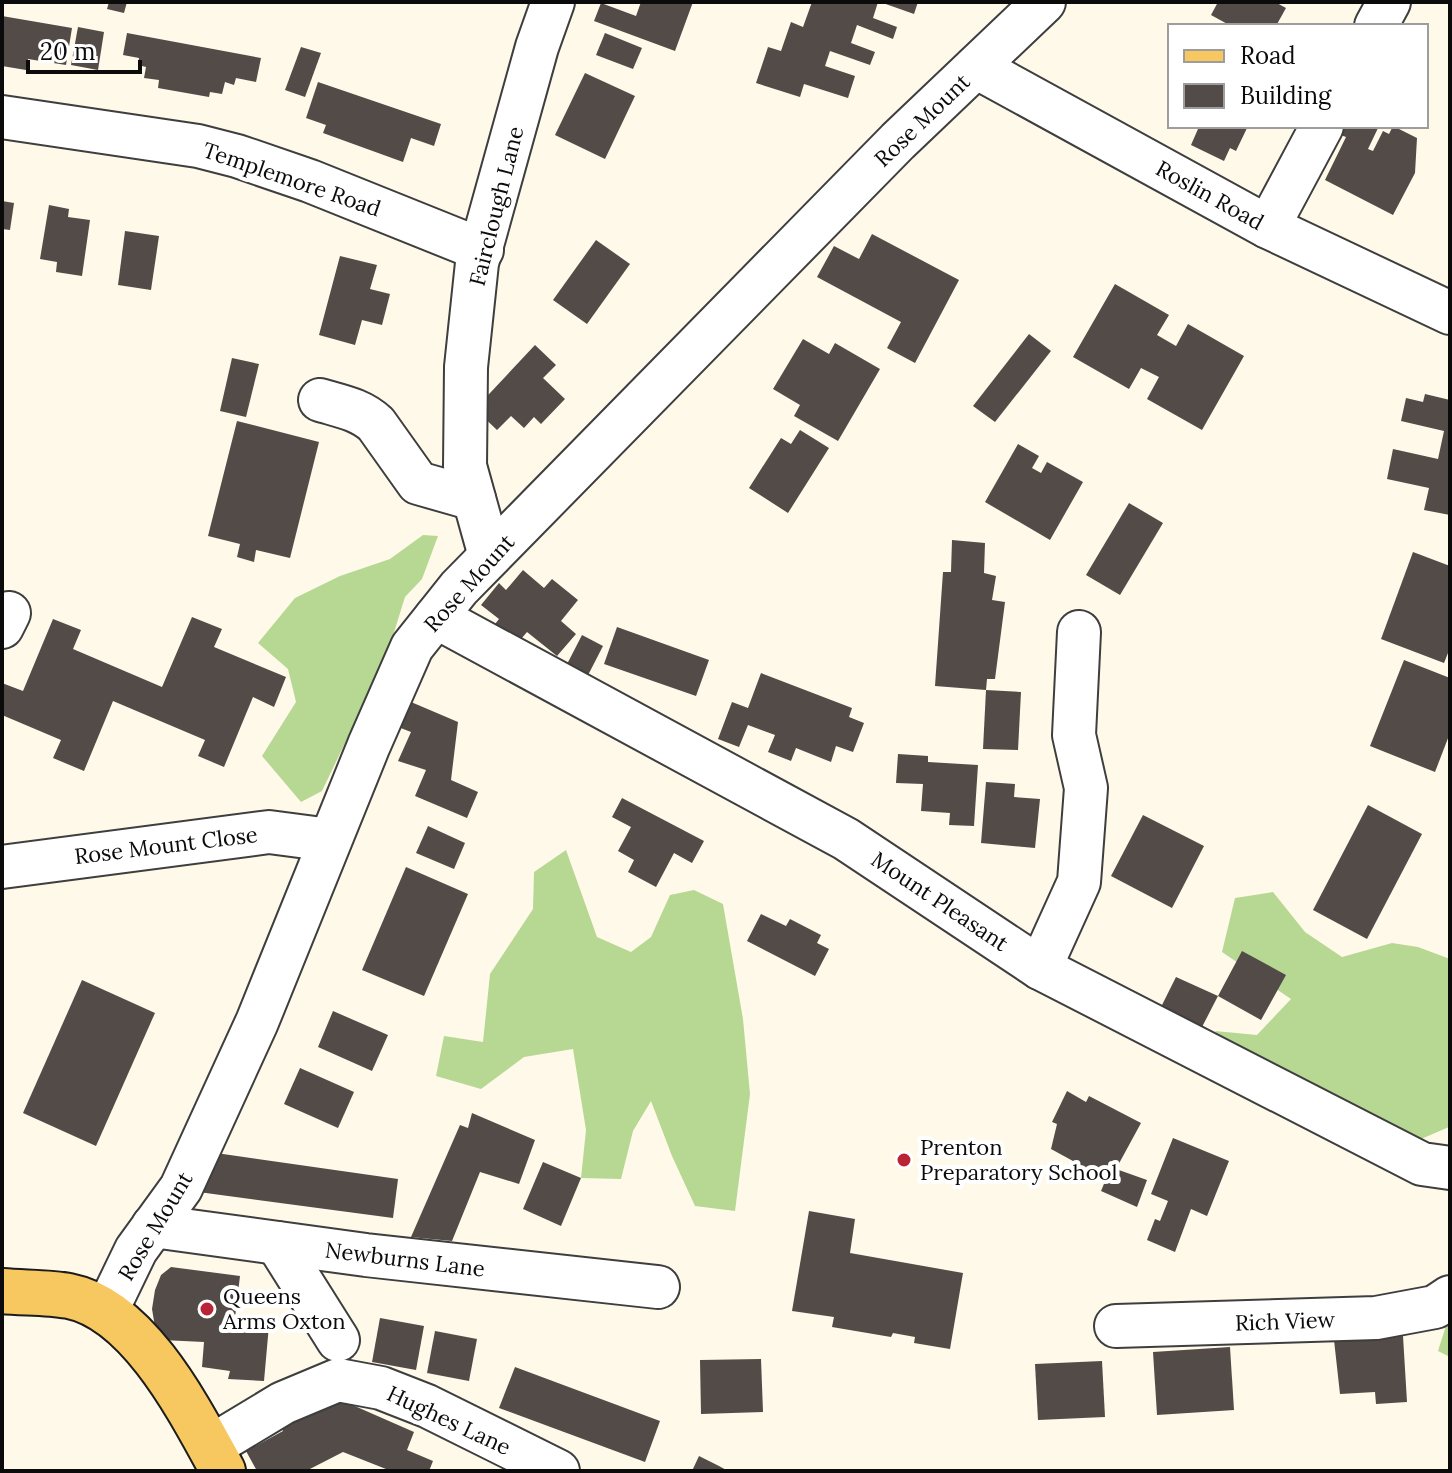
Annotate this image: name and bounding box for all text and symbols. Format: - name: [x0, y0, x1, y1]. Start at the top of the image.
- scale bar: [28, 24, 140, 74]
- legend: [1168, 24, 1428, 128]
- text: 20 m: [40, 36, 96, 67]
- text: Road: [1240, 40, 1296, 71]
- street label: Rose Mount: [868, 67, 976, 172]
- text: Building: [1240, 80, 1332, 111]
- street label: Fairclough Lane: [463, 123, 529, 289]
- street label: Templemore Road: [199, 135, 385, 223]
- street label: Roslin Road: [1151, 154, 1269, 236]
- street label: Rose Mount: [418, 528, 521, 638]
- street label: Rose Mount Close: [73, 820, 259, 870]
- street label: Mount Pleasant: [866, 845, 1014, 957]
- place label: Prenton Preparatory School: [920, 1133, 1117, 1186]
- marker: Prenton Preparatory School: [895, 1151, 913, 1169]
- street label: Rose Mount: [112, 1166, 199, 1286]
- street label: Newburns Lane: [324, 1235, 486, 1283]
- place label: Queens Arms Oxton: [222, 1282, 346, 1335]
- marker: Queens Arms Oxton: [198, 1300, 216, 1318]
- street label: Rich View: [1234, 1305, 1336, 1337]
- street label: Hughes Lane: [383, 1379, 515, 1461]

